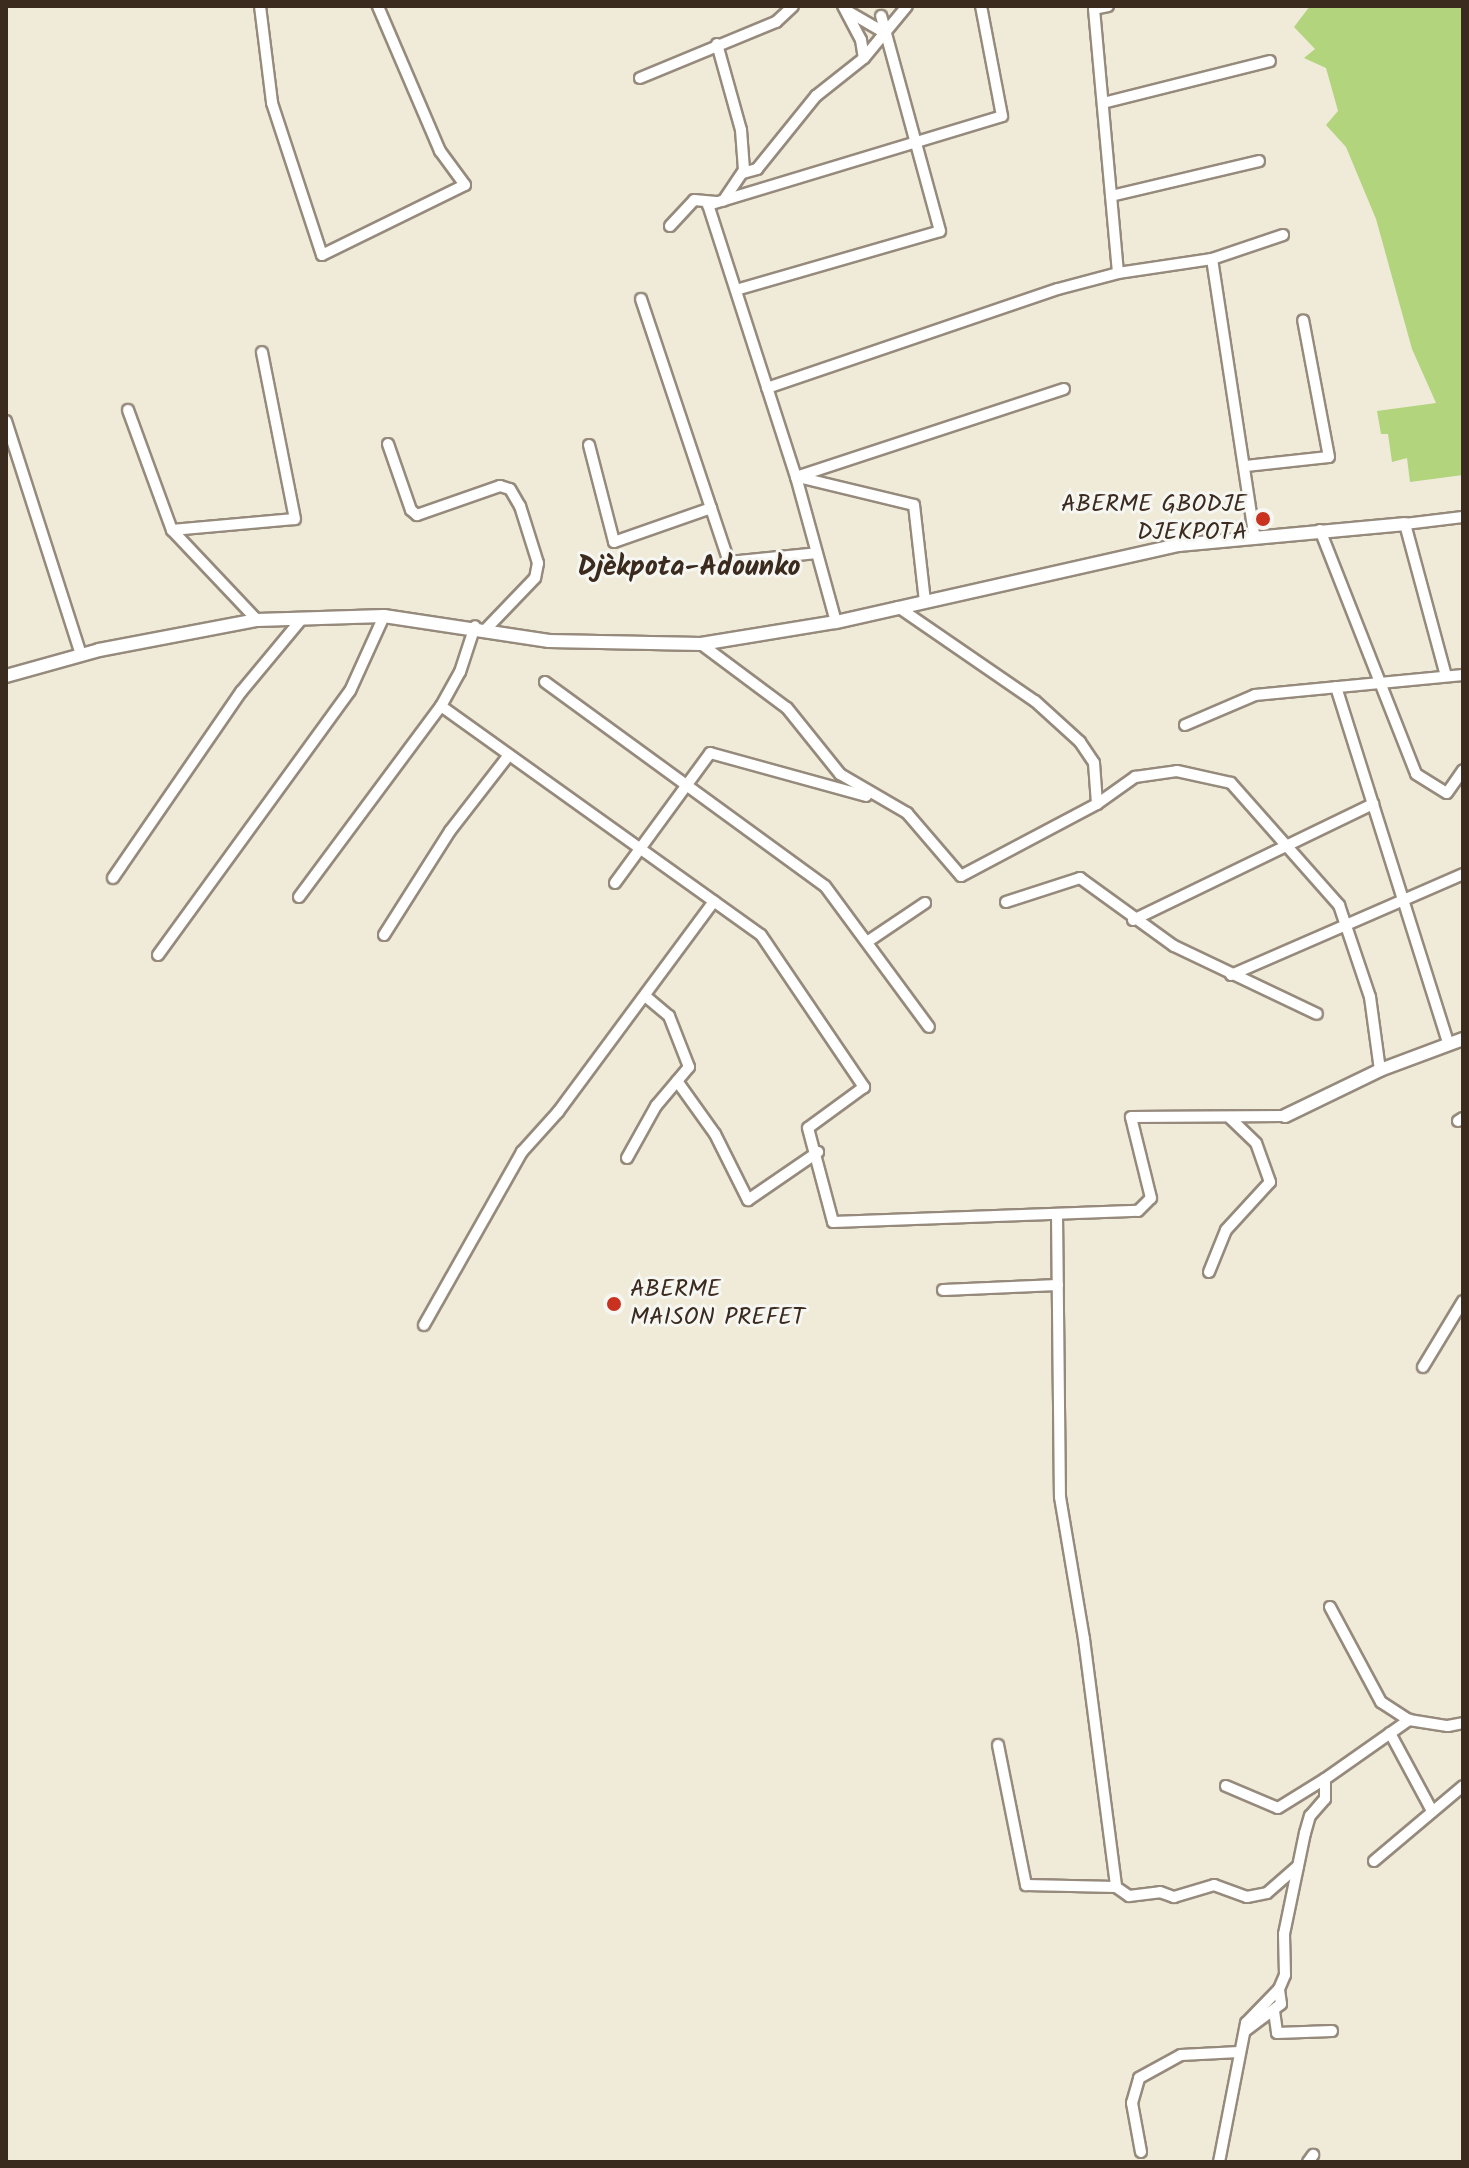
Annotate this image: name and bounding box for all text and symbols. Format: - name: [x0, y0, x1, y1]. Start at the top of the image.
- place label: ABERME GBODJE DJEKPOTA: [1061, 491, 1247, 547]
- marker: ABERME GBODJE DJEKPOTA: [1254, 510, 1272, 528]
- district label: Djèkpota-Adounko: [577, 551, 801, 585]
- place label: ABERME MAISON PREFET: [630, 1276, 805, 1332]
- marker: ABERME MAISON PREFET: [605, 1295, 623, 1313]

